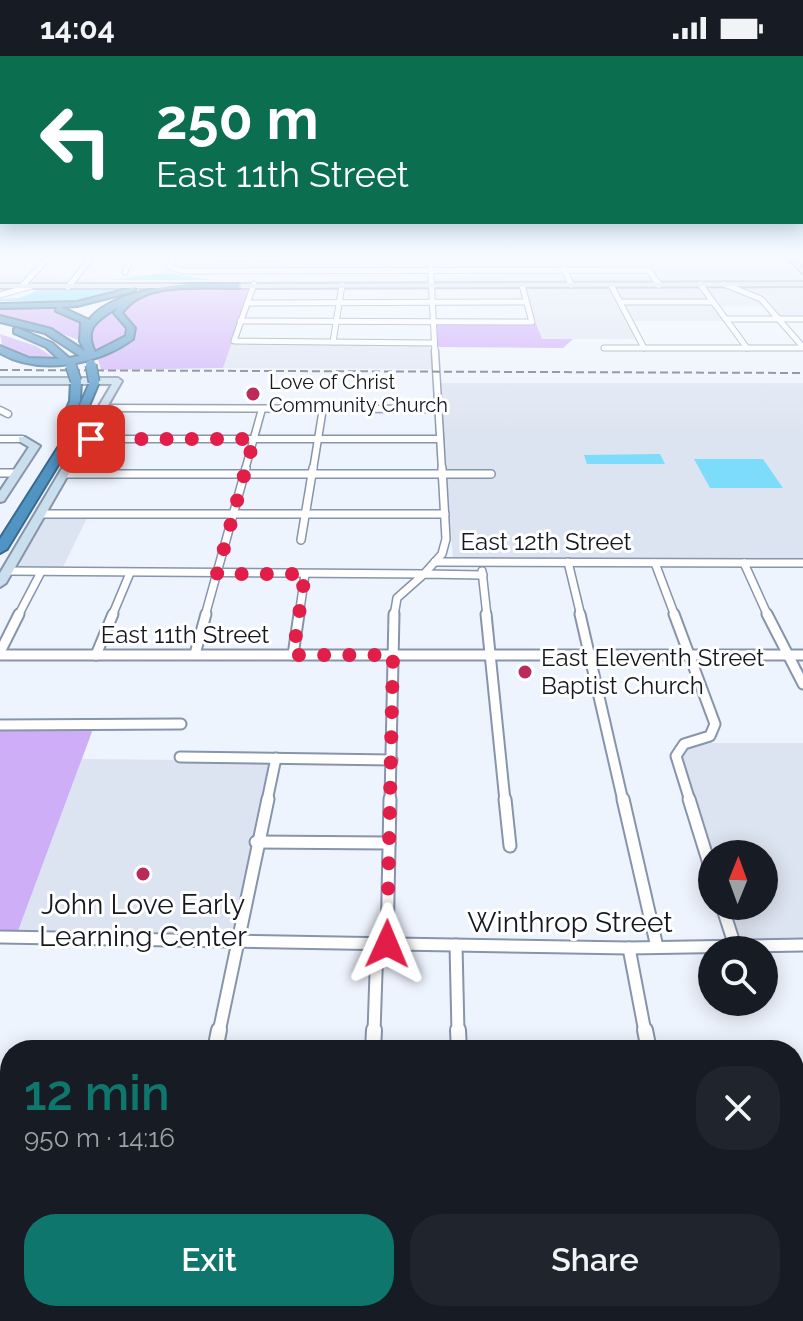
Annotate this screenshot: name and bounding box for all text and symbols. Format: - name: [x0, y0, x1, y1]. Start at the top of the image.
- text: 14:04: [40, 11, 115, 46]
- text: 250 m: [156, 86, 319, 152]
- icon: left: [24, 88, 128, 192]
- text: East 11th Street: [156, 153, 409, 195]
- place label: Love of Christ Community Church: [269, 370, 448, 417]
- marker: Love of Christ Community Church: [244, 385, 262, 403]
- pin: [57, 405, 125, 473]
- icon: arrive: [69, 417, 113, 461]
- street label: East 12th Street: [461, 527, 631, 556]
- street label: East 11th Street: [101, 620, 269, 649]
- place label: East Eleventh Street Baptist Church: [541, 643, 764, 700]
- marker: East Eleventh Street Baptist Church: [516, 663, 534, 681]
- north arrow: [698, 840, 778, 920]
- map controls: [698, 840, 778, 1016]
- marker: John Love Early Learning Center: [134, 865, 152, 883]
- place label: John Love Early Learning Center: [39, 888, 247, 953]
- position arrow: [345, 902, 429, 986]
- street label: Winthrop Street: [467, 906, 673, 939]
- button: search: [698, 936, 778, 1016]
- text: 12 min: [24, 1065, 170, 1121]
- button: close: [696, 1066, 780, 1150]
- text: 950 m · 14:16: [24, 1123, 175, 1153]
- button: Exit: [24, 1214, 394, 1306]
- button: Share: [410, 1214, 780, 1306]

